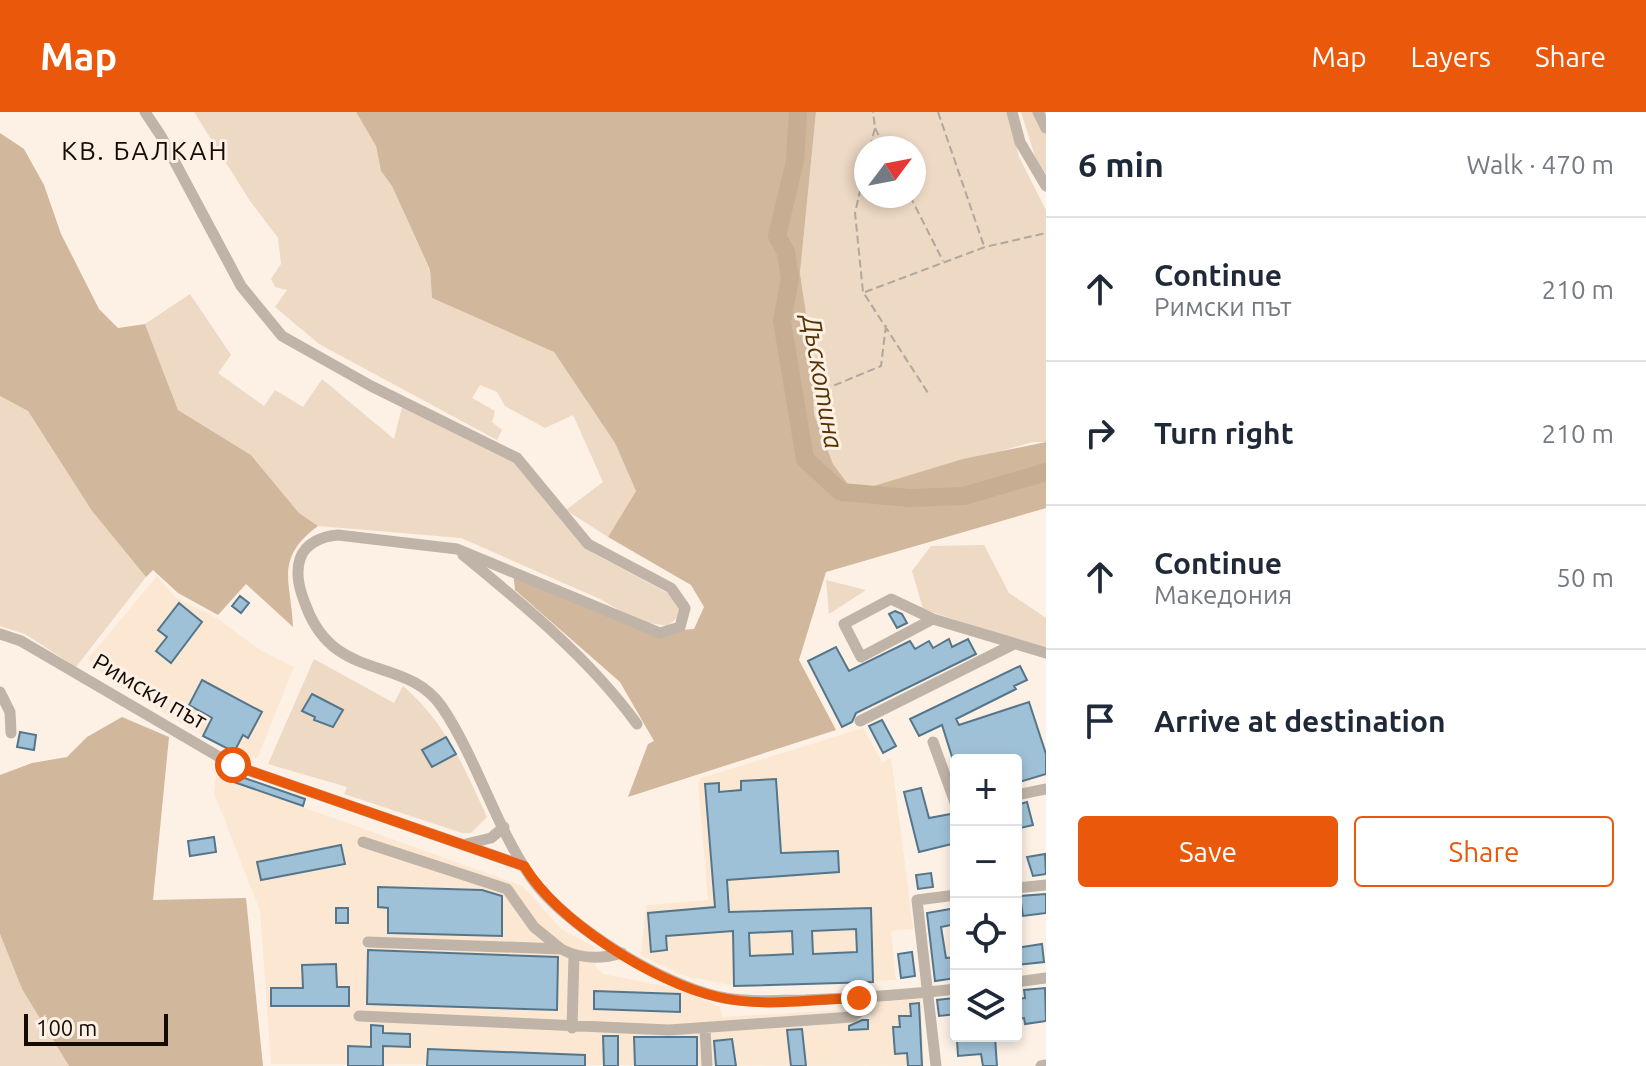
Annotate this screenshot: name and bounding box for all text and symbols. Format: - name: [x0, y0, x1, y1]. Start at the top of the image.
- text: Map: [40, 35, 117, 77]
- text: Map: [1311, 41, 1367, 72]
- text: Layers: [1411, 41, 1491, 72]
- text: Share: [1535, 41, 1606, 72]
- district label: КВ. БАЛКАН: [61, 136, 229, 165]
- north arrow: [854, 136, 926, 208]
- text: 6 min: [1078, 145, 1164, 183]
- text: Walk · 470 m: [1466, 150, 1614, 179]
- text: Continue: [1154, 258, 1282, 292]
- icon: ahead: [1078, 267, 1122, 311]
- text: 210 m: [1542, 275, 1614, 304]
- text: Римски път: [1154, 292, 1291, 321]
- water label: Дъскотина: [796, 310, 849, 451]
- icon: right: [1078, 411, 1122, 455]
- text: Turn right: [1154, 416, 1294, 450]
- text: 210 m: [1542, 419, 1614, 448]
- text: Continue: [1154, 546, 1282, 580]
- icon: ahead: [1078, 555, 1122, 599]
- text: 50 m: [1556, 563, 1614, 592]
- text: Македония: [1154, 580, 1292, 609]
- street label: Римски път: [88, 648, 212, 735]
- icon: arrive: [1078, 699, 1122, 743]
- text: Arrive at destination: [1154, 704, 1446, 738]
- route start: [215, 747, 251, 783]
- map controls: [950, 754, 1022, 1042]
- button: +: [950, 754, 1022, 826]
- button: Save: [1078, 816, 1338, 887]
- button: Share: [1354, 816, 1614, 887]
- button: −: [950, 826, 1022, 898]
- button: locate: [950, 898, 1022, 970]
- button: layers: [950, 970, 1022, 1042]
- route end: [841, 980, 877, 1016]
- scale bar: [24, 1010, 168, 1046]
- text: 100 m: [36, 1015, 97, 1040]

